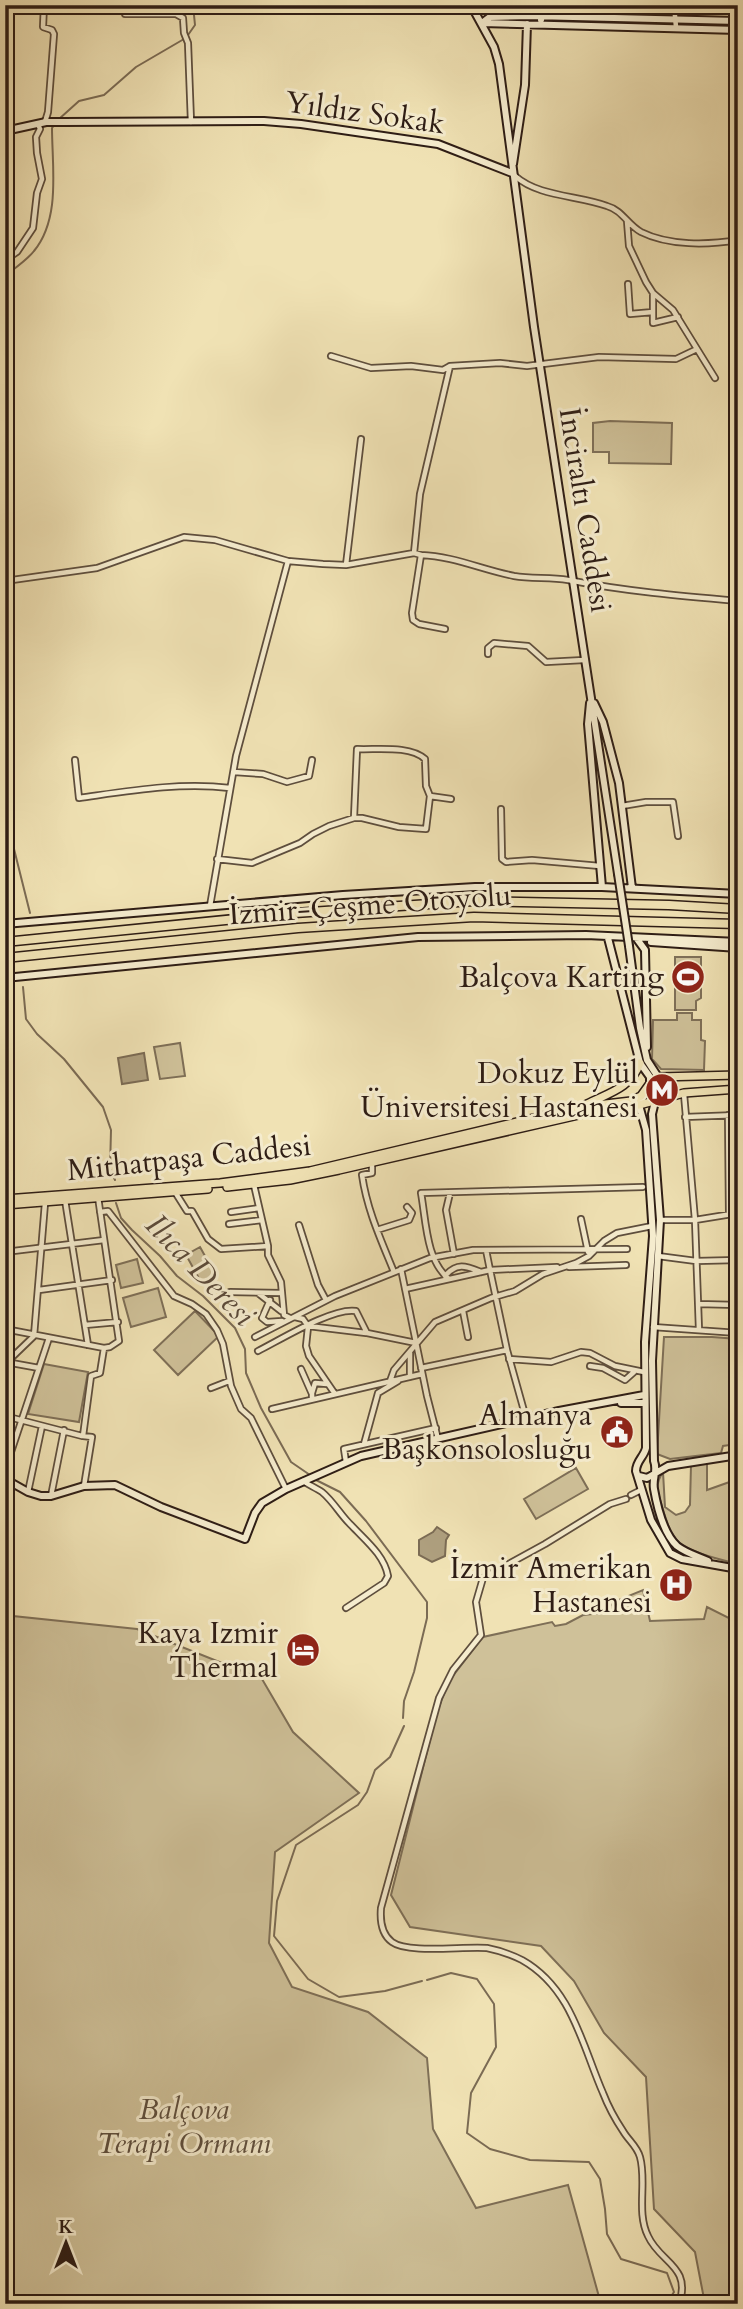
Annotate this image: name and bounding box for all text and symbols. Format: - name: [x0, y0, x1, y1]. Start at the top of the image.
- street label: Yıldız Sokak: [283, 82, 447, 144]
- street label: İnciraltı Caddesi: [549, 405, 621, 615]
- street label: İzmir-Çeşme Otoyolu: [227, 875, 513, 935]
- place label: Balçova Karting: [459, 957, 664, 998]
- sports icon: Balçova Karting: [669, 958, 707, 996]
- place label: Dokuz Eylül Üniversitesi Hastanesi: [361, 1053, 638, 1128]
- metro station icon: Dokuz Eylül Üniversitesi Hastanesi: [643, 1071, 681, 1109]
- street label: Mithatpaşa Caddesi: [65, 1125, 313, 1191]
- water label: Ilıca Deresi: [135, 1204, 265, 1336]
- place label: Almanya Başkonsolosluğu: [382, 1395, 592, 1470]
- public building icon: Almanya Başkonsolosluğu: [598, 1413, 636, 1451]
- place label: İzmir Amerikan Hastanesi: [450, 1548, 652, 1623]
- hospital icon: İzmir Amerikan Hastanesi: [657, 1566, 695, 1604]
- place label: Kaya Izmir Thermal: [137, 1613, 278, 1688]
- hotel icon: Kaya Izmir Thermal: [284, 1631, 322, 1669]
- park label: Balçova Terapi Ormanı: [97, 2089, 271, 2164]
- north arrow: [32, 2208, 102, 2278]
- text: K: [58, 2214, 74, 2240]

